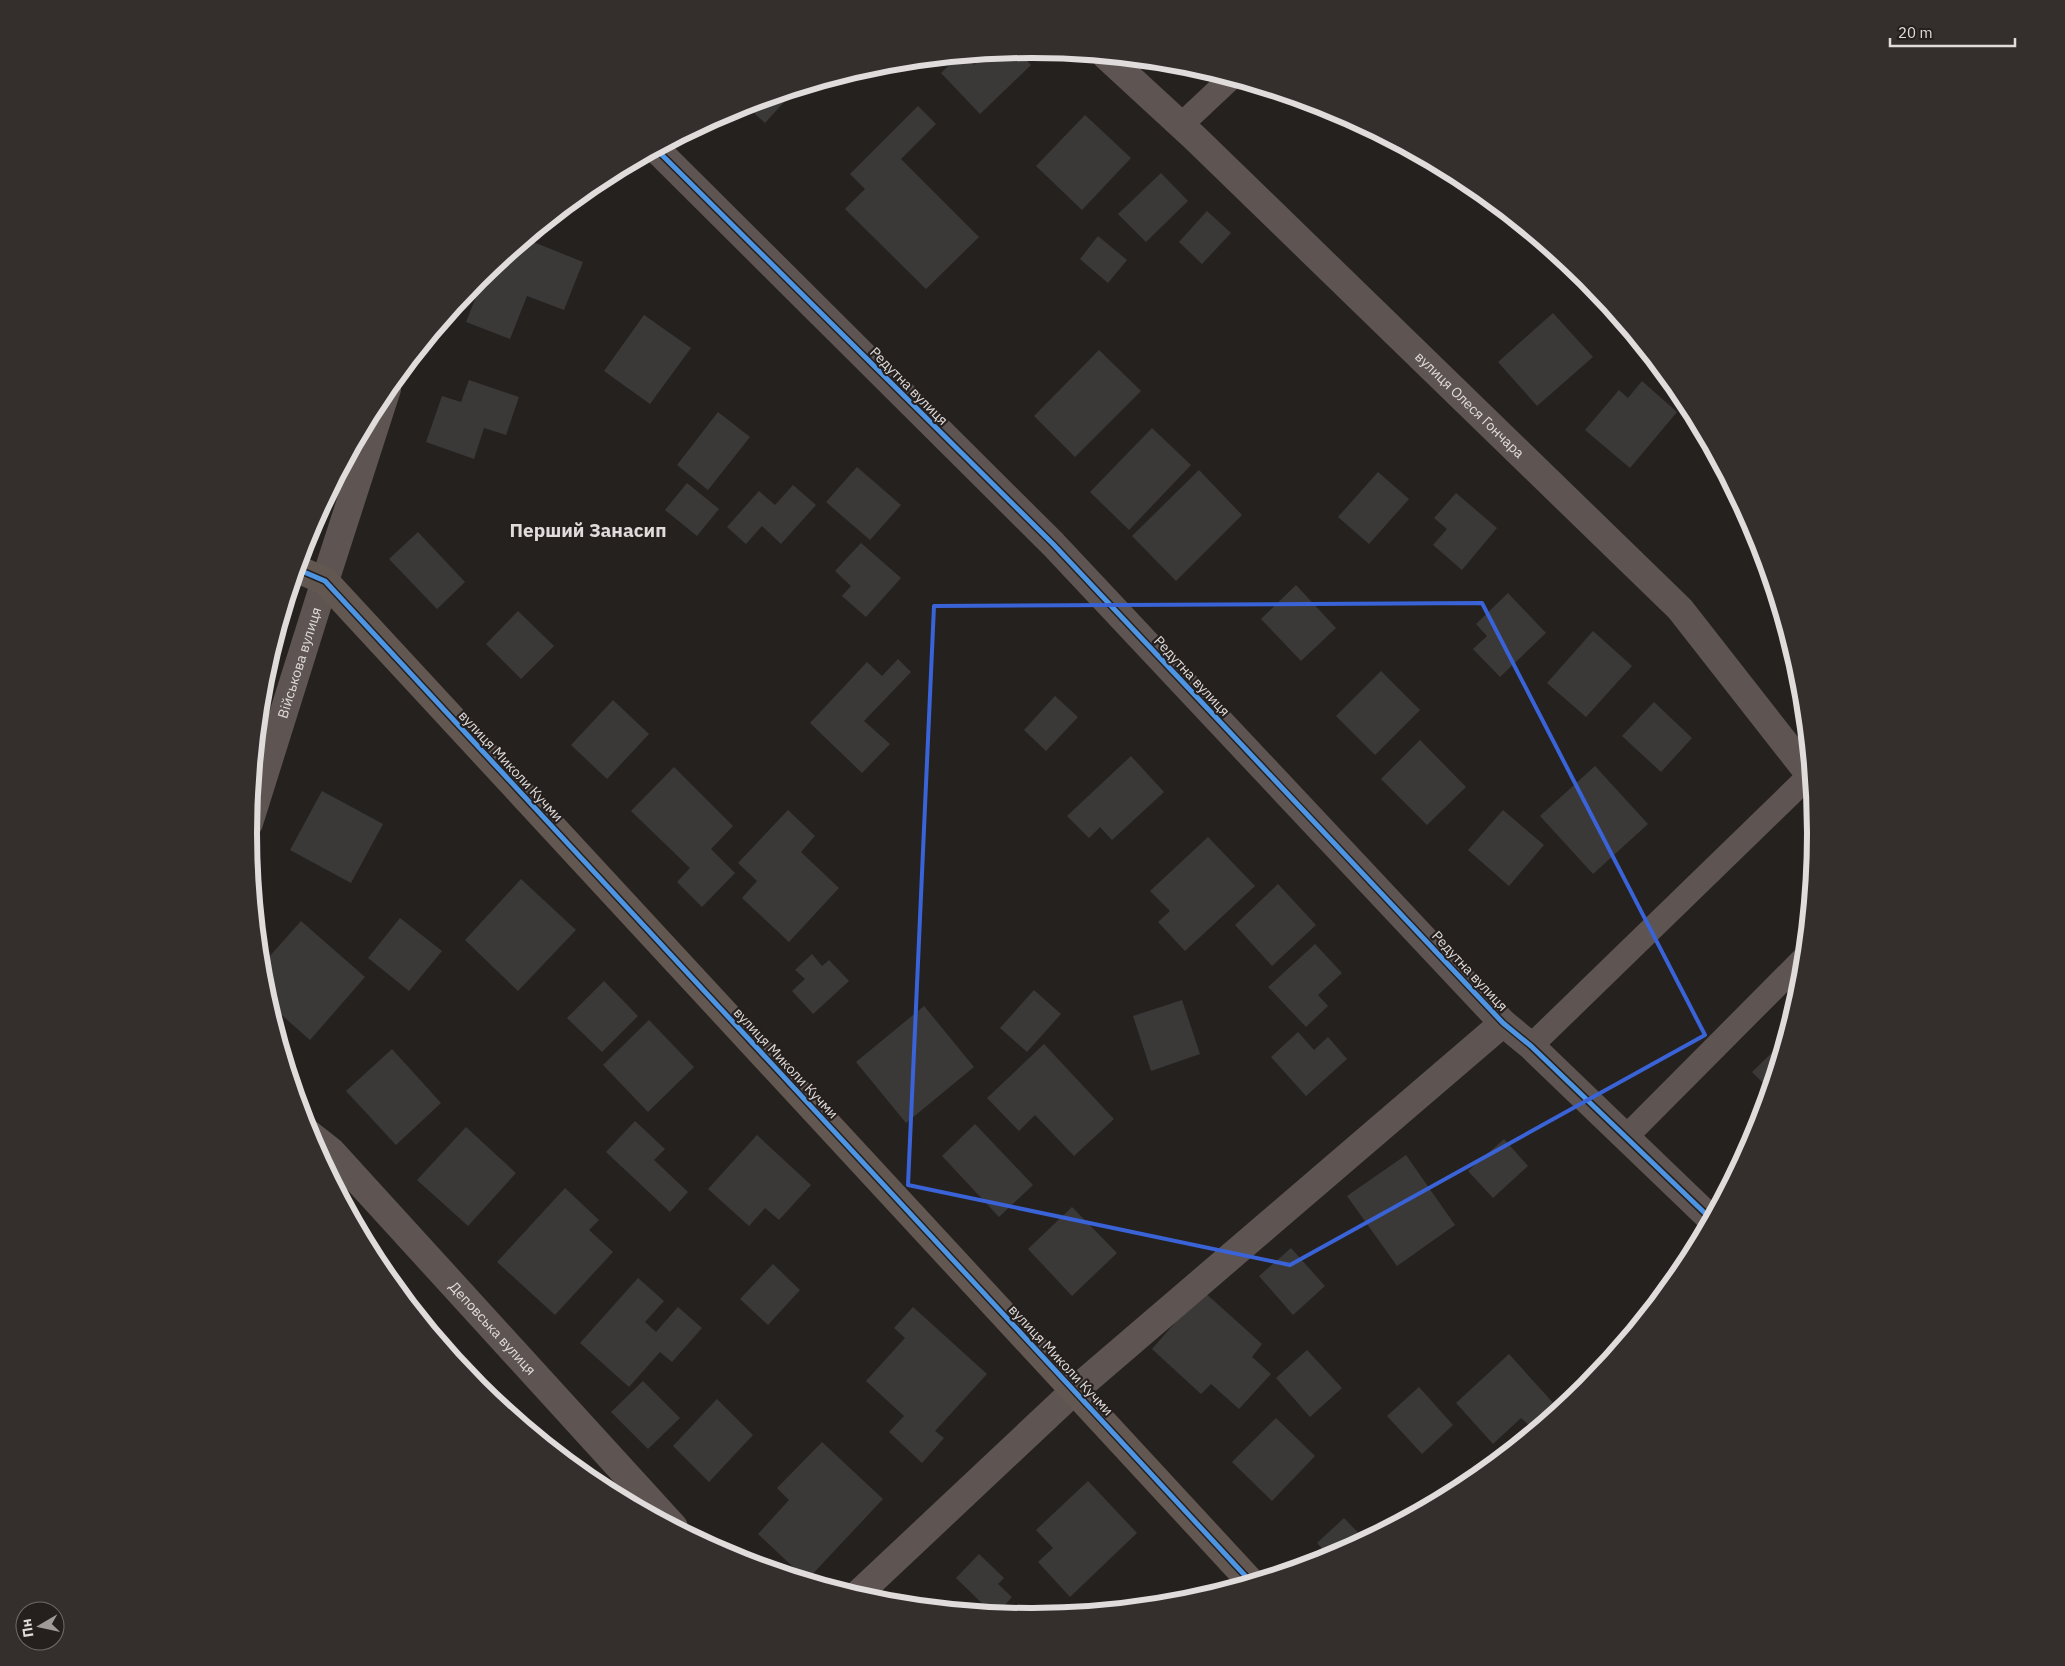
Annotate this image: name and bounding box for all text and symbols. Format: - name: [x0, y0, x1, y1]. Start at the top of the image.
- scale bar: [1890, 15, 2015, 47]
- text: 20 m: [1898, 23, 1933, 42]
- street label: Редутна вулиця: [866, 343, 952, 429]
- street label: вулиця Олеся Гончара: [1411, 348, 1529, 462]
- district label: Перший Занасип: [510, 518, 666, 542]
- street label: Військова вулиця: [273, 605, 325, 721]
- street label: Редутна вулиця: [1150, 632, 1234, 720]
- street label: вулиця Миколи Кучми: [455, 707, 567, 825]
- street label: Редутна вулиця: [1428, 927, 1512, 1015]
- street label: вулиця Миколи Кучми: [730, 1004, 842, 1122]
- street label: Деповська вулиця: [445, 1278, 540, 1379]
- street label: вулиця Миколи Кучми: [1005, 1301, 1117, 1419]
- north arrow: [15, 1601, 65, 1651]
- text: Пн: [17, 1617, 37, 1639]

